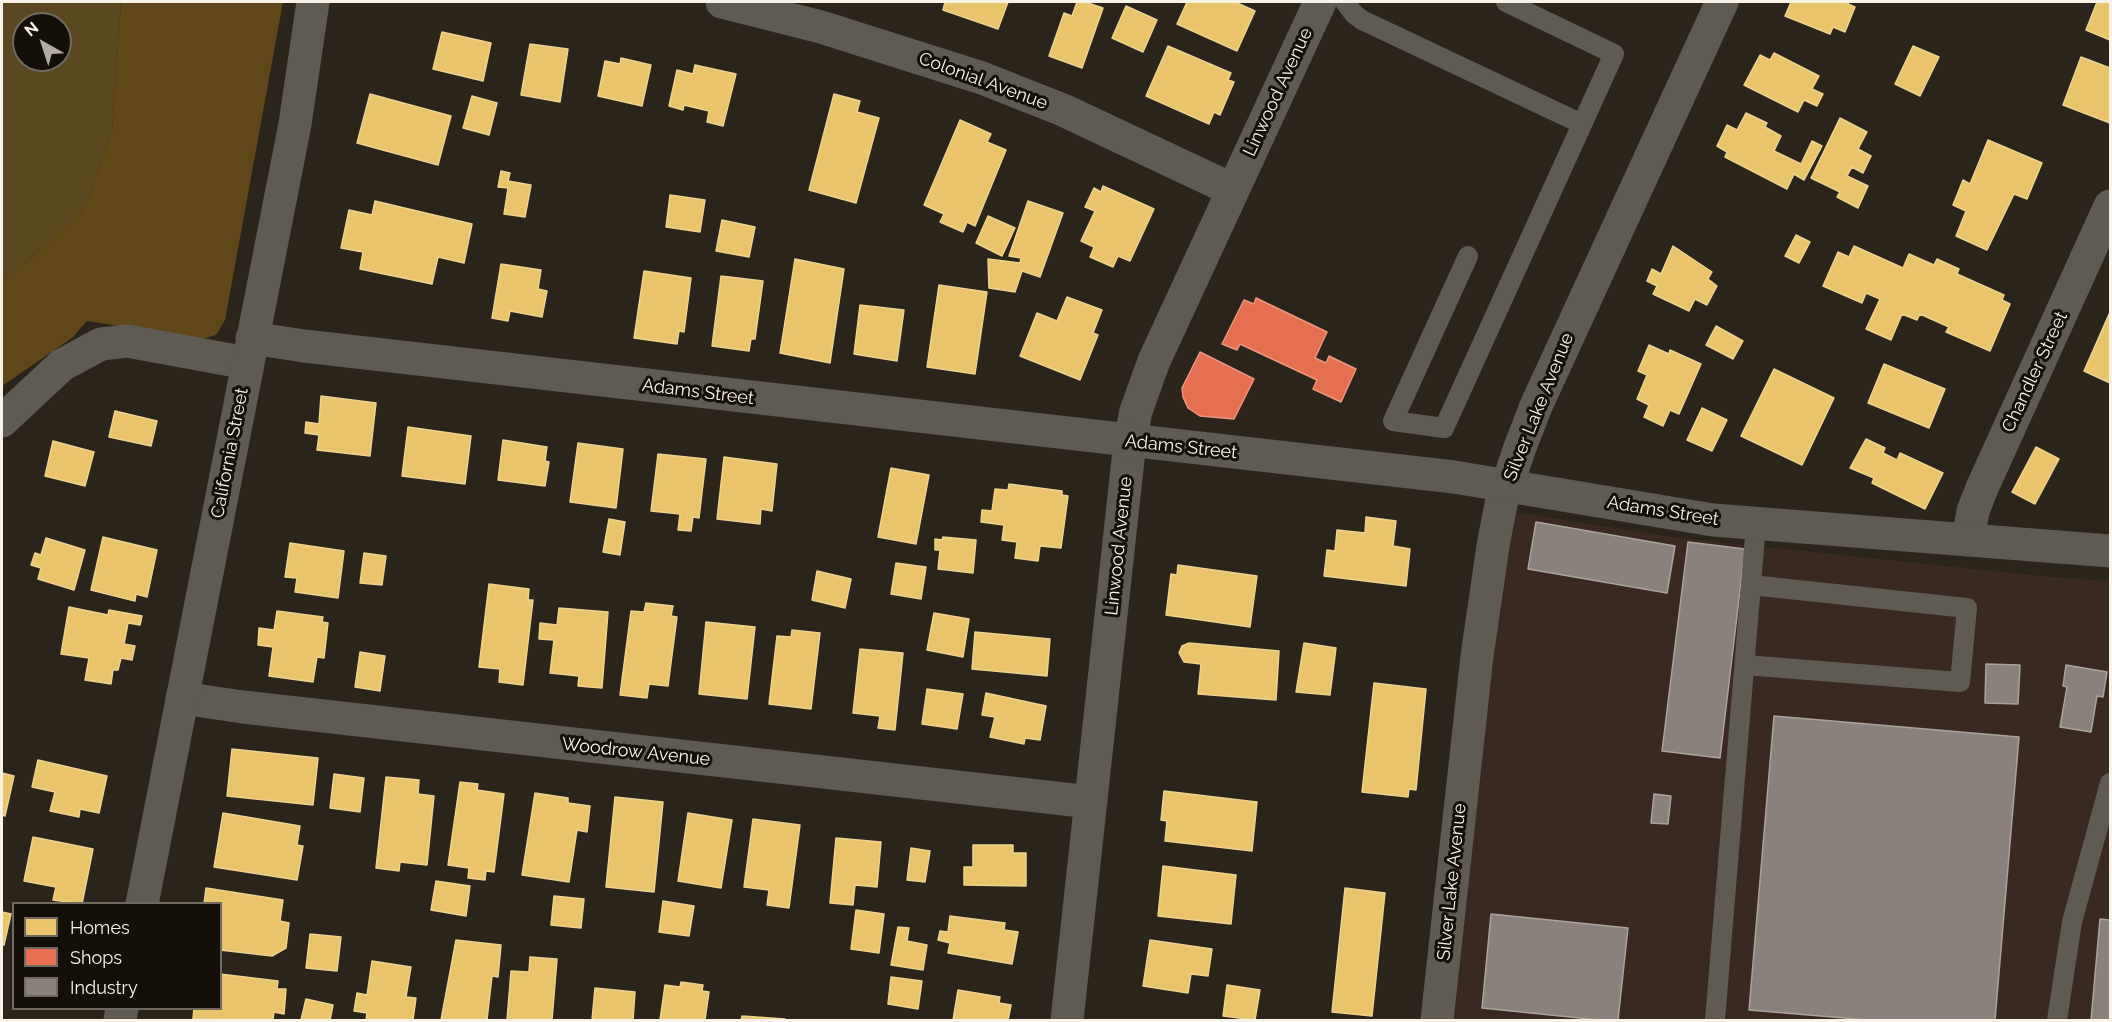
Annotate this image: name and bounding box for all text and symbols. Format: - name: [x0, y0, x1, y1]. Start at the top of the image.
- north arrow: [12, 12, 72, 72]
- text: N: [21, 18, 42, 40]
- street label: Linwood Avenue: [1239, 24, 1317, 160]
- street label: Colonial Avenue: [916, 48, 1050, 114]
- street label: Chandler Street: [1998, 308, 2072, 436]
- street label: Silver Lake Avenue: [1499, 330, 1579, 484]
- street label: Adams Street: [641, 374, 755, 410]
- street label: California Street: [207, 386, 253, 520]
- street label: Adams Street: [1124, 430, 1238, 464]
- street label: Linwood Avenue: [1101, 476, 1137, 616]
- street label: Adams Street: [1606, 492, 1720, 530]
- street label: Woodrow Avenue: [561, 733, 711, 771]
- street label: Silver Lake Avenue: [1433, 802, 1471, 962]
- legend: [12, 902, 222, 1010]
- text: Homes: [70, 917, 130, 938]
- text: Shops: [70, 947, 122, 968]
- text: Industry: [70, 977, 138, 998]

